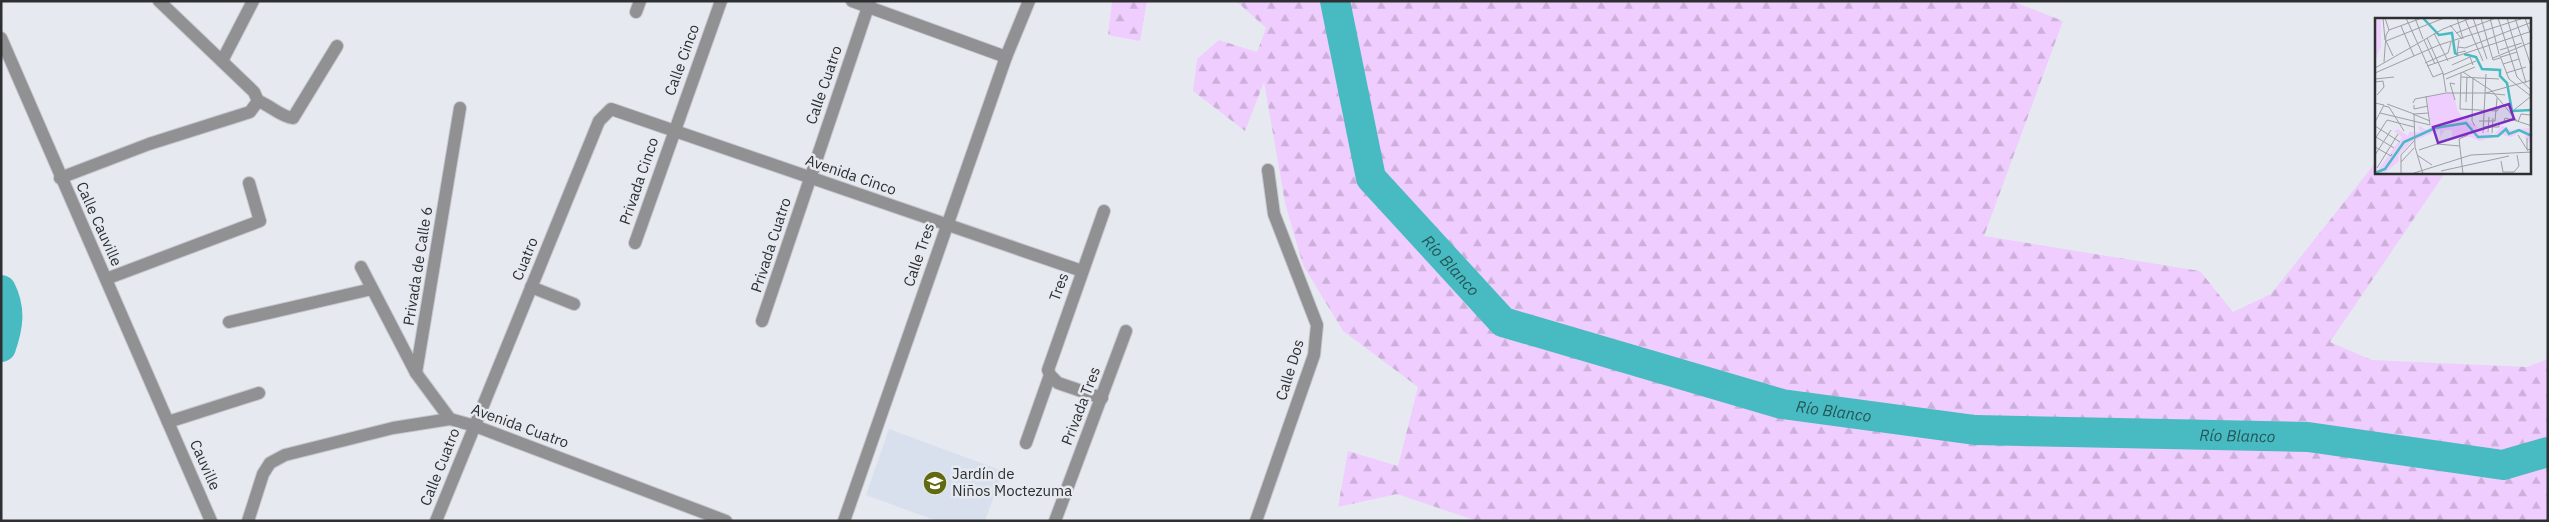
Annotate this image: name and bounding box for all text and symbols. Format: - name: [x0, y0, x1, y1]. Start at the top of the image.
- inset map: [2375, 18, 2532, 174]
- street label: Calle Cinco: [660, 22, 703, 98]
- street label: Calle Cuatro: [801, 43, 846, 127]
- street label: Privada Cinco: [615, 135, 662, 227]
- street label: Avenida Cinco: [803, 150, 899, 199]
- street label: Calle Cauville: [72, 179, 127, 269]
- street label: Privada Cuatro: [746, 195, 795, 295]
- street label: Privada de Calle 6: [399, 205, 436, 327]
- street label: Calle Tres: [899, 221, 938, 289]
- water label: Río Blanco: [1418, 230, 1484, 300]
- street label: Cuatro: [507, 234, 542, 283]
- street label: Tres: [1045, 270, 1072, 304]
- street label: Calle Dos: [1271, 337, 1308, 403]
- street label: Privada Tres: [1057, 364, 1104, 448]
- water label: Río Blanco: [1795, 396, 1873, 426]
- street label: Avenida Cuatro: [469, 399, 571, 452]
- street label: Calle Cuatro: [415, 425, 464, 508]
- water label: Río Blanco: [2199, 425, 2276, 446]
- street label: Cauville: [186, 437, 225, 493]
- place label: Jardín de Niños Moctezuma: [952, 464, 1072, 500]
- school or university icon: Jardín de Niños Moctezuma: [922, 470, 948, 496]

